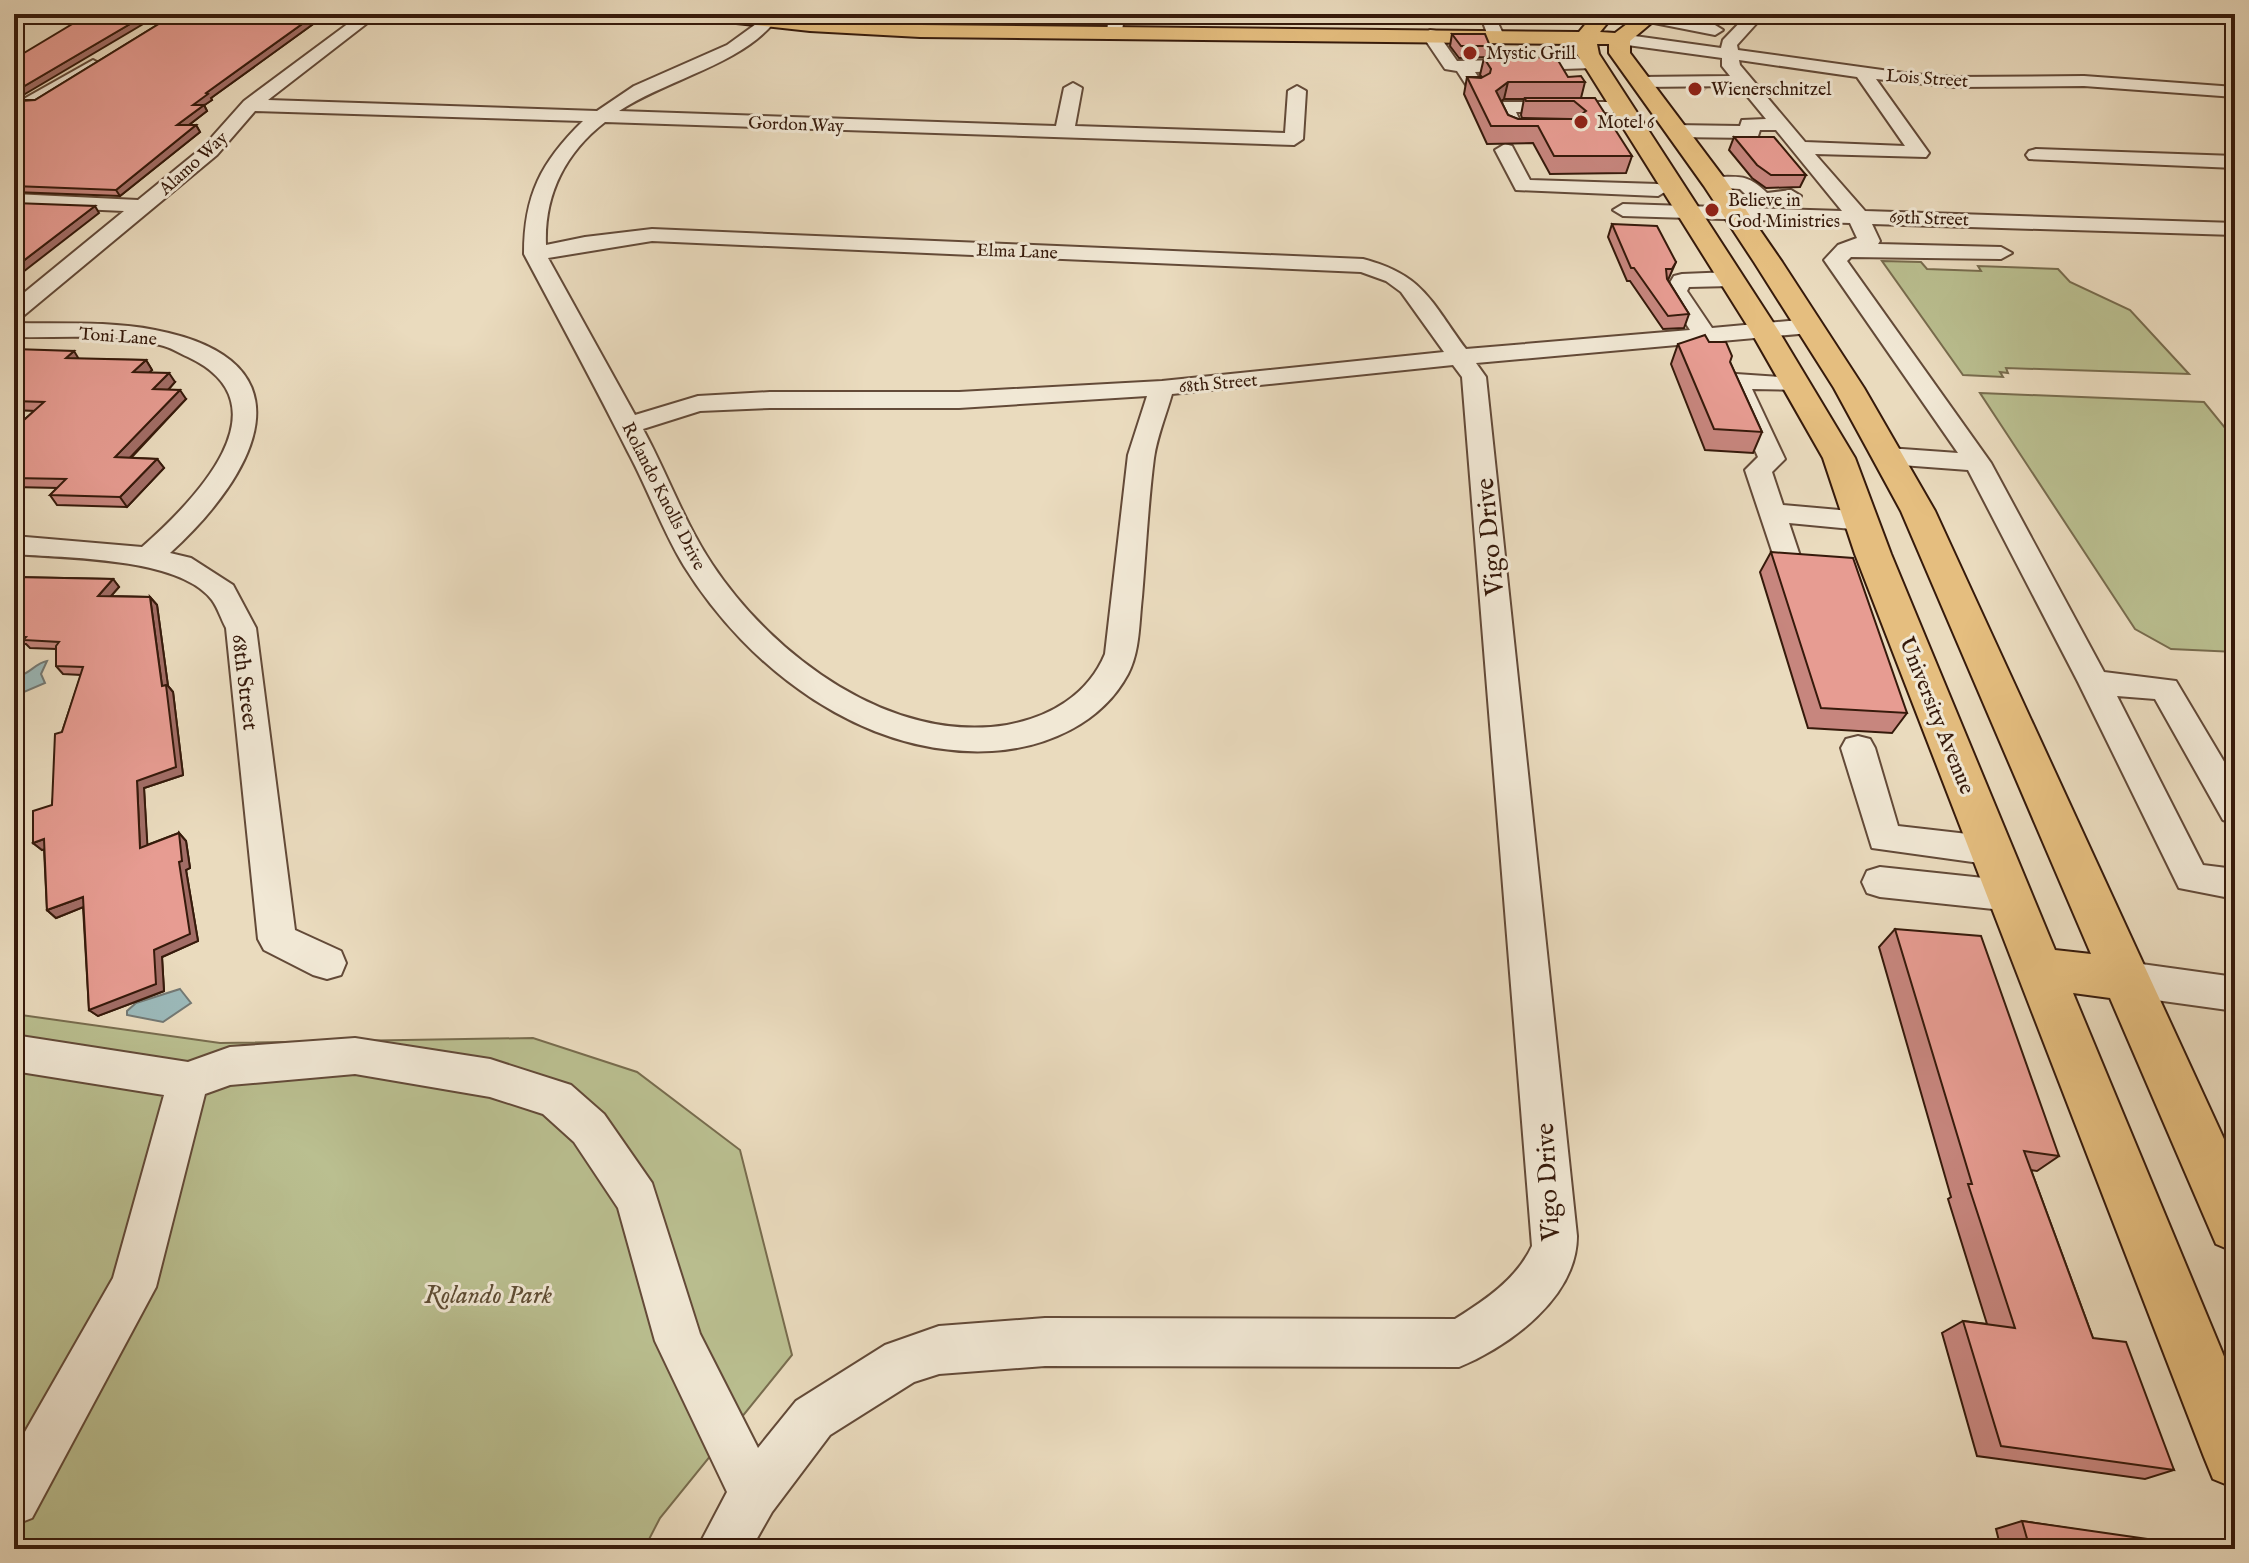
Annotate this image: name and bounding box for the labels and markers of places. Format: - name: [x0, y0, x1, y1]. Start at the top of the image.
- place label: Mystic Grill: [1486, 43, 1576, 66]
- marker: Mystic Grill: [1461, 44, 1479, 62]
- place label: Wienerschnitzel: [1711, 79, 1831, 102]
- marker: Wienerschnitzel: [1686, 80, 1704, 98]
- place label: Motel 6: [1597, 112, 1655, 135]
- marker: Motel 6: [1572, 113, 1590, 131]
- place label: Believe in God Ministries: [1728, 190, 1840, 234]
- marker: Believe in God Ministries: [1703, 201, 1721, 219]

